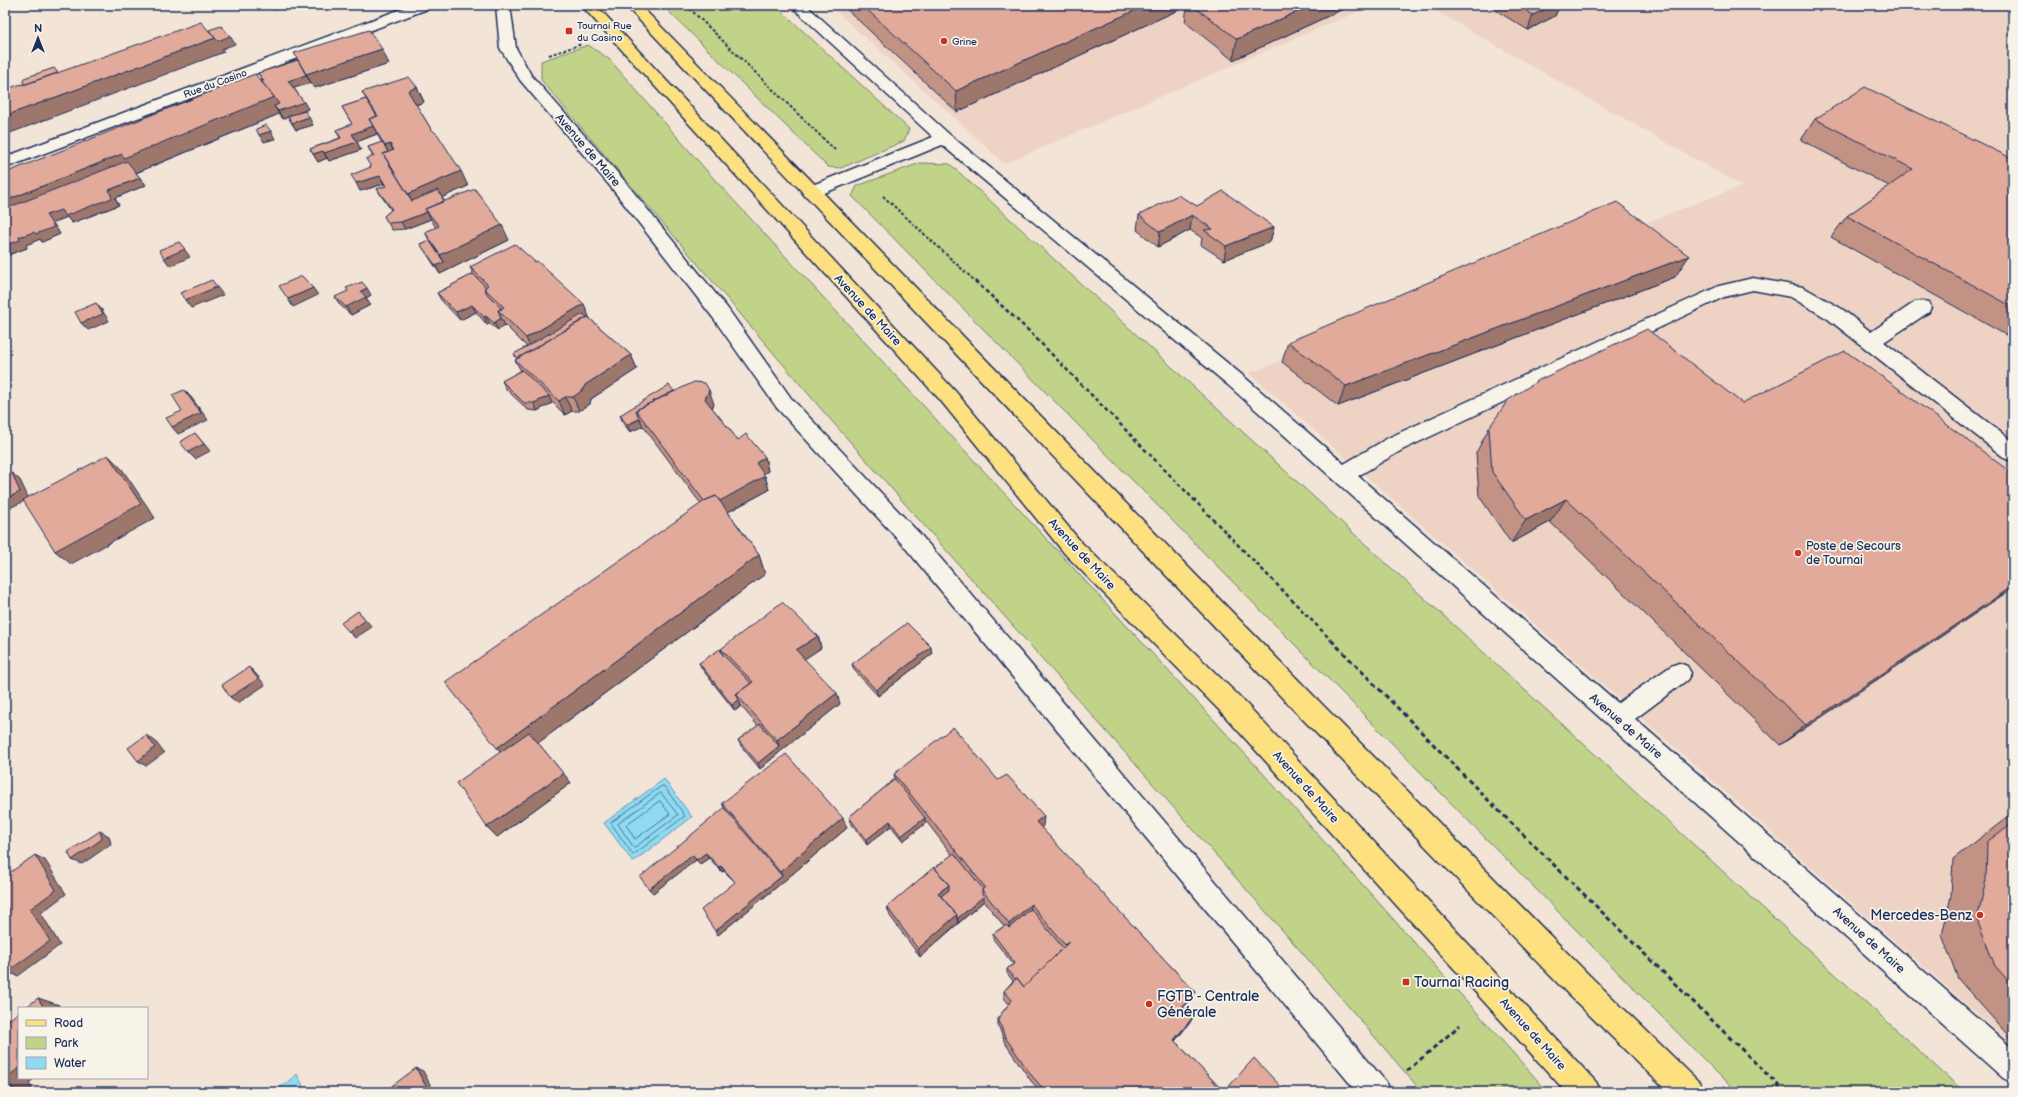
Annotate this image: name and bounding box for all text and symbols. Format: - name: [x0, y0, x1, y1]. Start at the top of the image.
- north arrow: [18, 18, 58, 58]
- place label: Tournai Rue du Casino: [577, 20, 632, 44]
- text: N: [34, 22, 42, 35]
- marker: Tournai Rue du Casino: [564, 26, 574, 36]
- marker: Grine: [939, 36, 949, 46]
- place label: Grine: [952, 36, 977, 48]
- street label: Rue du Casino: [182, 67, 249, 101]
- street label: Avenue de Maire: [552, 111, 623, 190]
- street label: Avenue de Maire: [831, 272, 904, 349]
- street label: Avenue de Maire: [1045, 516, 1118, 593]
- place label: Poste de Secours de Tournai: [1806, 539, 1901, 568]
- marker: Poste de Secours de Tournai: [1793, 548, 1803, 558]
- street label: Avenue de Maire: [1586, 691, 1665, 762]
- street label: Avenue de Maire: [1269, 748, 1342, 827]
- street label: Avenue de Maire: [1829, 904, 1908, 977]
- place label: Mercedes-Benz: [1870, 907, 1972, 924]
- marker: Mercedes-Benz: [1975, 910, 1985, 920]
- place label: Tournai Racing: [1414, 974, 1509, 991]
- marker: Tournai Racing: [1401, 977, 1411, 987]
- place label: FGTB - Centrale Générale: [1157, 988, 1259, 1021]
- street label: Avenue de Maire: [1496, 995, 1569, 1074]
- marker: FGTB - Centrale Générale: [1144, 999, 1154, 1009]
- legend: [18, 1007, 148, 1079]
- text: Road: [54, 1016, 83, 1031]
- text: Park: [54, 1036, 78, 1051]
- text: Water: [54, 1056, 86, 1071]

